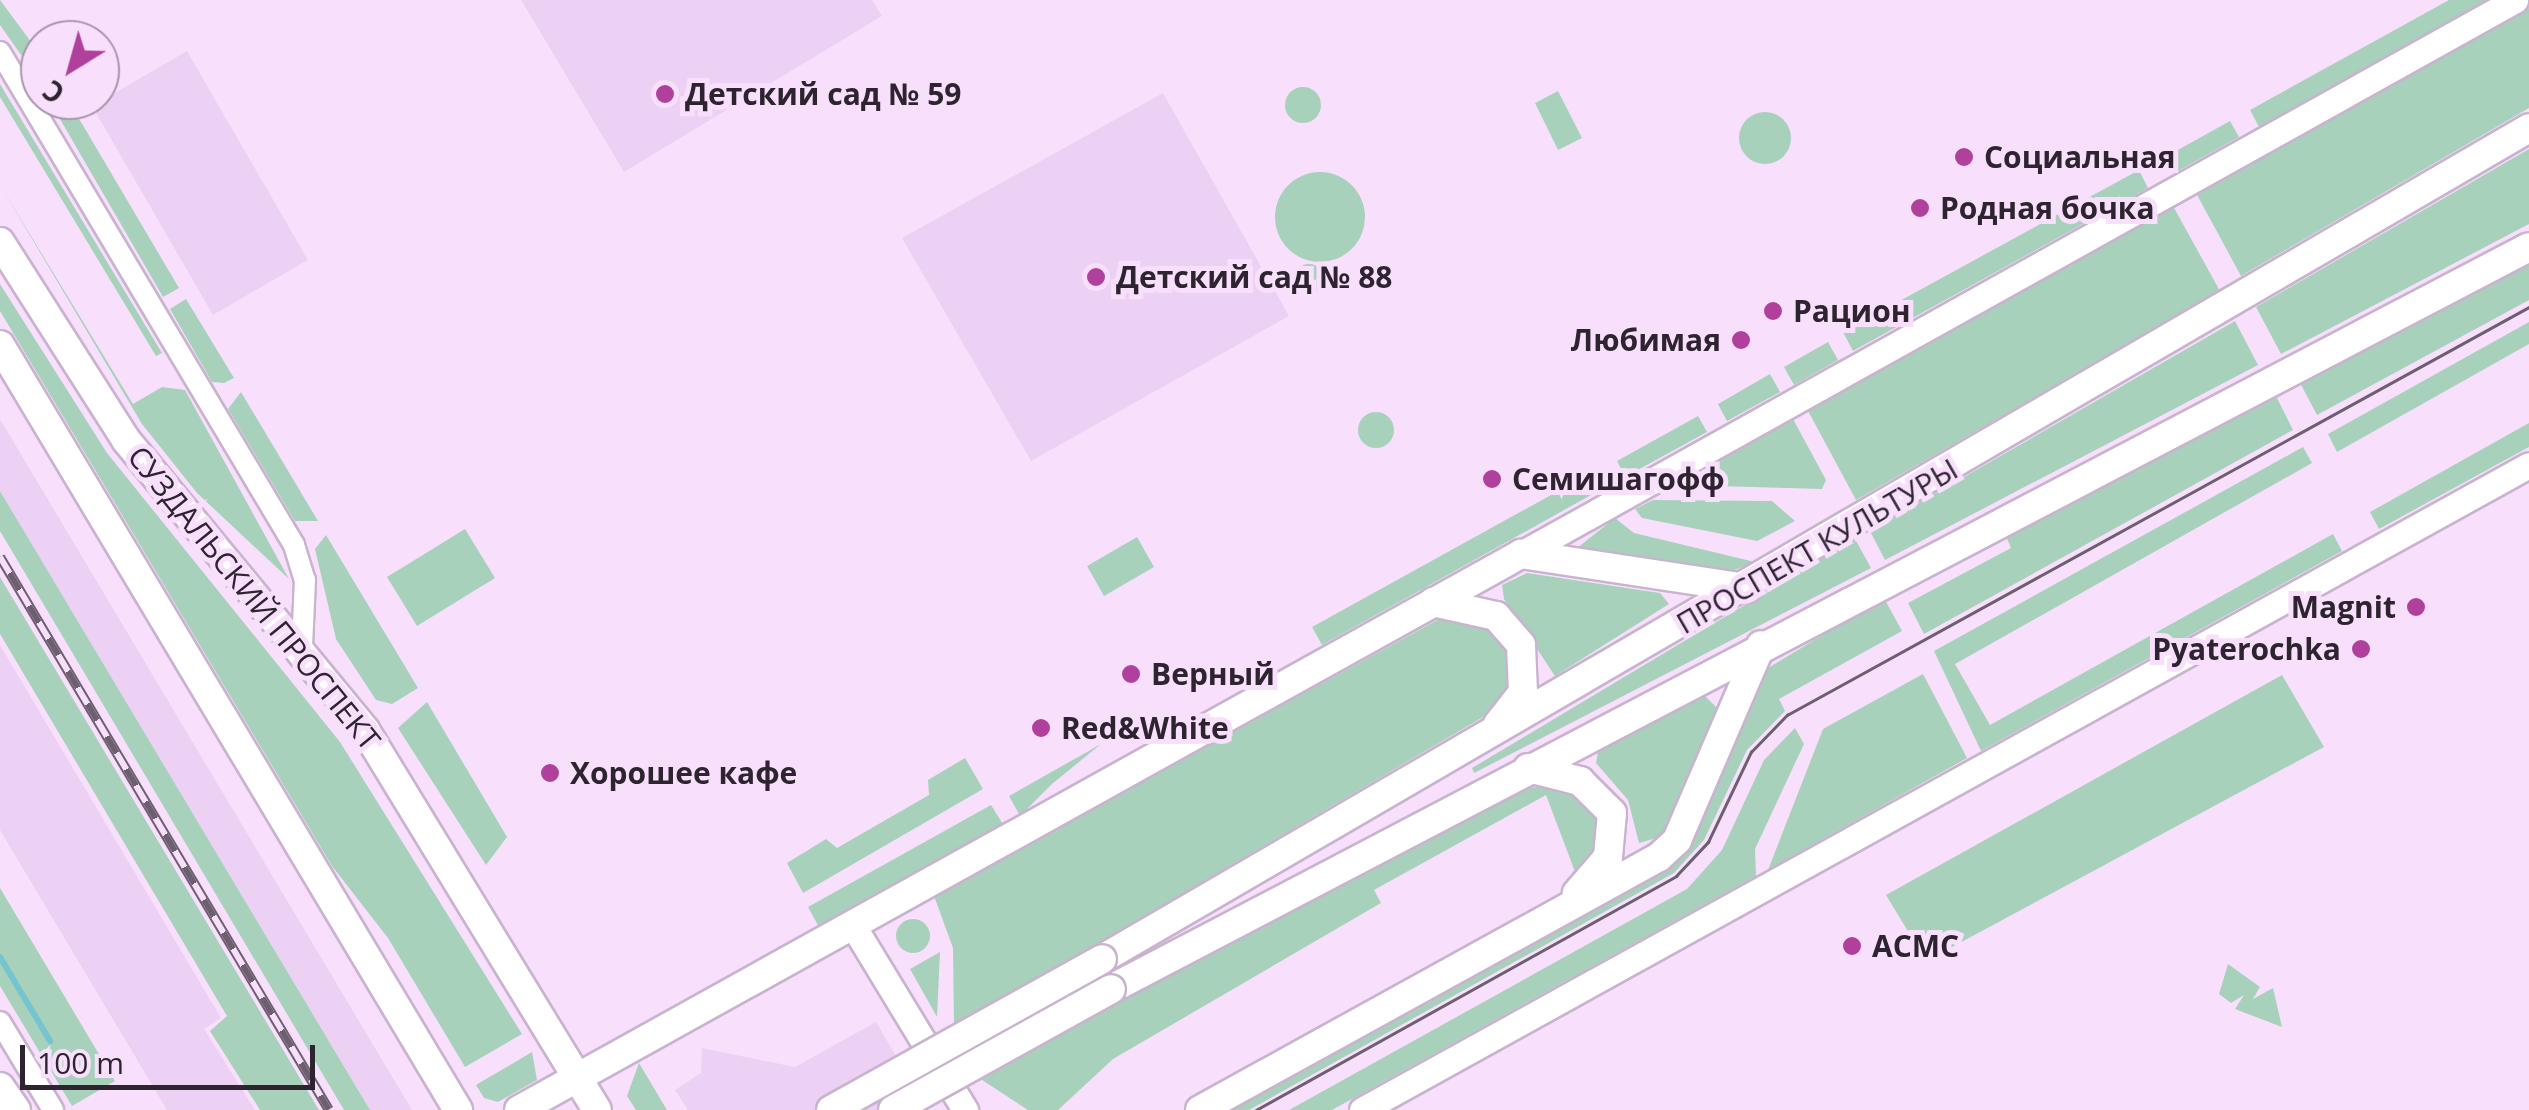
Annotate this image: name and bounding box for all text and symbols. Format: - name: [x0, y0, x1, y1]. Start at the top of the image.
- north arrow: [20, 20, 120, 120]
- text: С: [35, 72, 72, 113]
- place label: Детский сад № 59: [685, 76, 961, 112]
- marker: Детский сад № 59: [654, 83, 676, 105]
- place label: Социальная: [1984, 139, 2176, 175]
- marker: Социальная: [1953, 146, 1975, 168]
- place label: Родная бочка: [1940, 190, 2154, 226]
- marker: Родная бочка: [1909, 197, 1931, 219]
- place label: Детский сад № 88: [1116, 259, 1392, 295]
- marker: Детский сад № 88: [1085, 266, 1107, 288]
- place label: Рацион: [1793, 293, 1911, 329]
- marker: Рацион: [1762, 300, 1784, 322]
- place label: Любимая: [1571, 322, 1721, 358]
- marker: Любимая: [1730, 329, 1752, 351]
- street label: СУЗДАЛЬСКИЙ ПРОСПЕКТ: [120, 439, 388, 757]
- street label: ПРОСПЕКТ КУЛЬТУРЫ: [1670, 451, 1964, 641]
- place label: Семишагофф: [1512, 461, 1725, 497]
- marker: Семишагофф: [1481, 468, 1503, 490]
- place label: Magnit: [2291, 589, 2396, 625]
- marker: Magnit: [2405, 596, 2427, 618]
- place label: Pyaterochka: [2152, 631, 2341, 667]
- marker: Pyaterochka: [2350, 638, 2372, 660]
- place label: Верный: [1151, 656, 1275, 692]
- marker: Верный: [1120, 663, 1142, 685]
- place label: Red&White: [1061, 710, 1229, 746]
- marker: Red&White: [1030, 717, 1052, 739]
- place label: Хорошее кафе: [570, 755, 797, 791]
- marker: Хорошее кафе: [539, 762, 561, 784]
- place label: АСМС: [1872, 928, 1959, 964]
- marker: АСМС: [1841, 935, 1863, 957]
- scale bar: [25, 1025, 320, 1087]
- text: 100 m: [37, 1042, 124, 1083]

